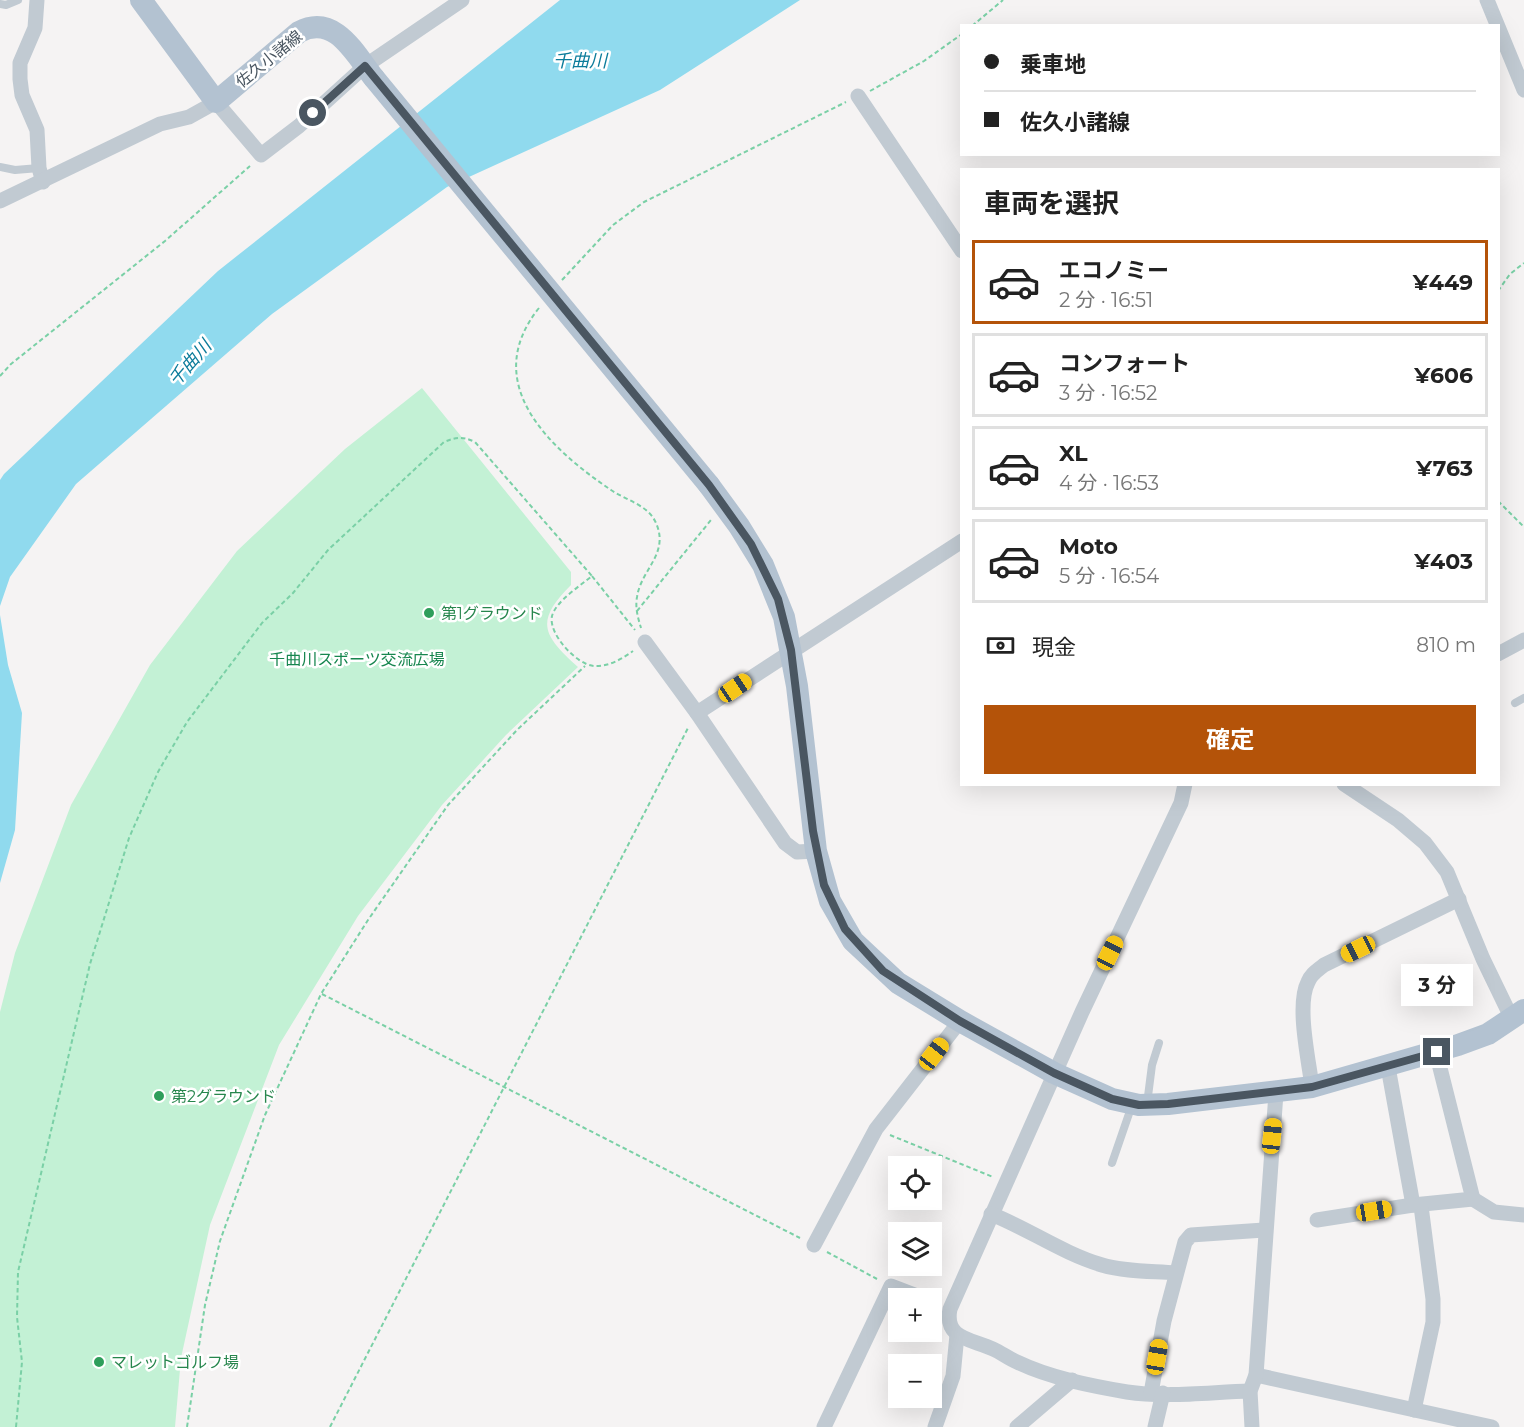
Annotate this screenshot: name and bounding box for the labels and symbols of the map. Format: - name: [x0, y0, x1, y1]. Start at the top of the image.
- street label: 佐久小諸線: [232, 26, 306, 92]
- water label: 千曲川: [553, 50, 609, 72]
- route start: [299, 99, 326, 126]
- water label: 千曲川: [164, 334, 217, 391]
- place label: 第1グラウンド: [441, 604, 543, 623]
- marker: 第1グラウンド: [422, 606, 436, 620]
- park label: 千曲川スポーツ交流広場: [269, 650, 445, 669]
- car: [715, 670, 755, 706]
- car: [1094, 933, 1126, 973]
- car: [1338, 933, 1378, 965]
- callout: 3 分: [1401, 965, 1473, 1007]
- car: [916, 1034, 952, 1074]
- route end: [1423, 1038, 1450, 1065]
- place label: 第2グラウンド: [171, 1087, 276, 1106]
- marker: 第2グラウンド: [152, 1089, 166, 1103]
- car: [1261, 1117, 1283, 1155]
- car: [1355, 1199, 1393, 1223]
- car: [1145, 1338, 1169, 1376]
- place label: マレットゴルフ場: [111, 1353, 239, 1372]
- marker: マレットゴルフ場: [92, 1355, 106, 1369]

